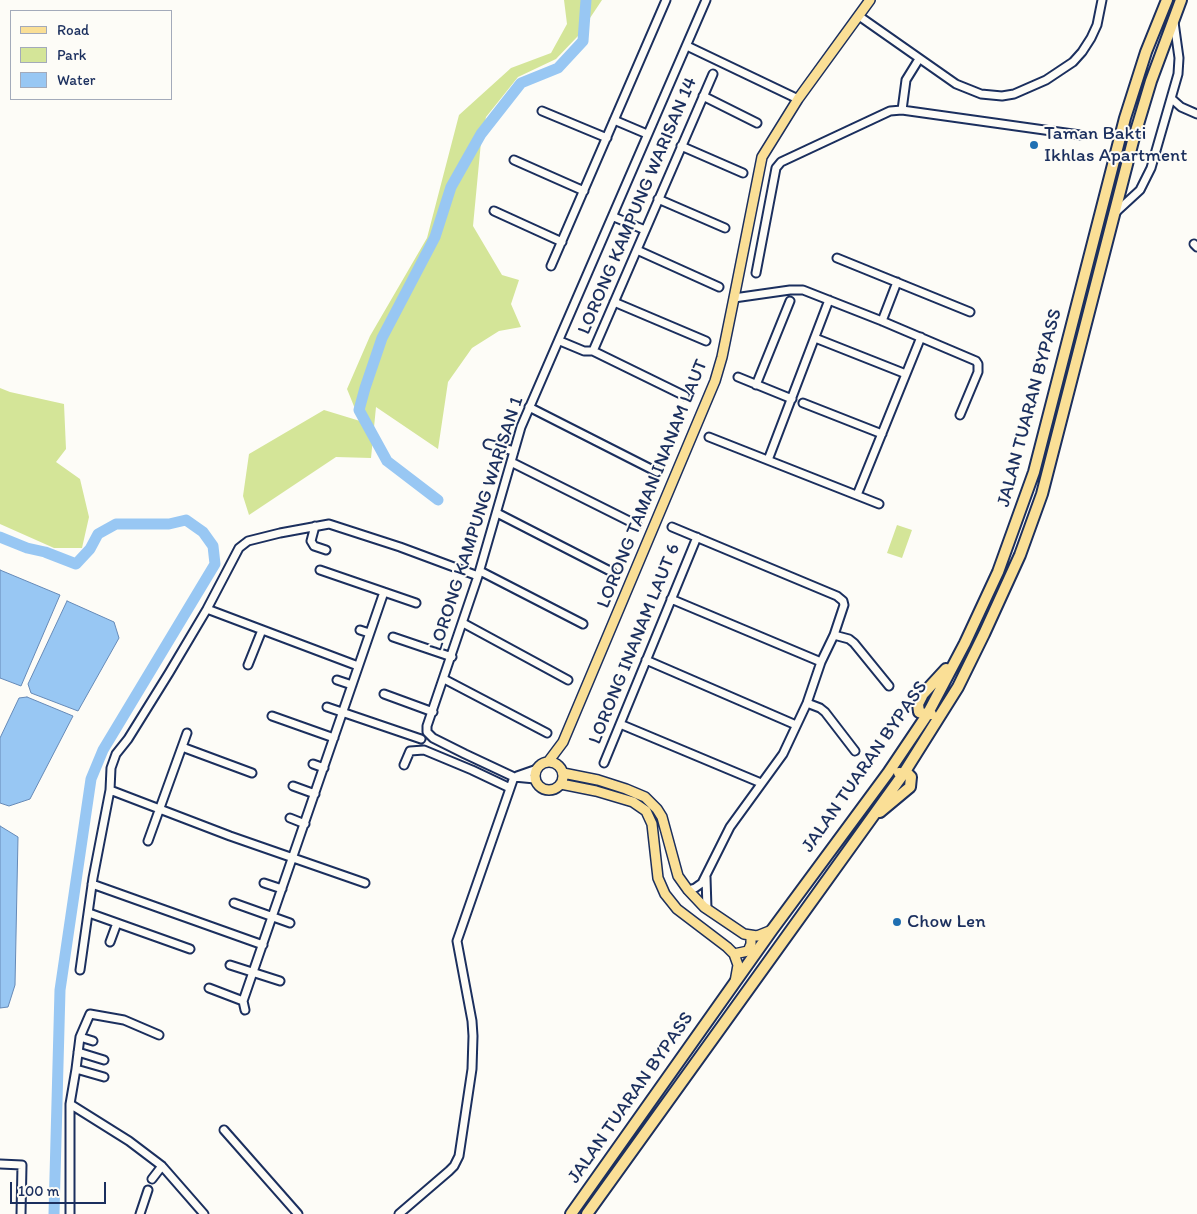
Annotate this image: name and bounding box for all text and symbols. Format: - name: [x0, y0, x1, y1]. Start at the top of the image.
- legend: [10, 10, 172, 100]
- text: Road: [57, 21, 89, 39]
- text: Park: [57, 46, 87, 64]
- text: Water: [57, 71, 95, 89]
- street label: LORONG KAMPUNG WARISAN 14: [573, 74, 703, 338]
- place label: Taman Bakti Ikhlas Apartment: [1044, 123, 1187, 167]
- marker: Taman Bakti Ikhlas Apartment: [1028, 139, 1040, 151]
- street label: JALAN TUARAN BYPASS: [993, 306, 1067, 510]
- street label: LORONG TAMAN INANAM LAUT: [593, 356, 713, 612]
- street label: LORONG KAMPUNG WARISAN 1: [425, 394, 529, 654]
- street label: LORONG INANAM LAUT 6: [584, 540, 686, 748]
- street label: JALAN TUARAN BYPASS: [797, 677, 933, 857]
- place label: Chow Len: [907, 911, 986, 933]
- marker: Chow Len: [891, 916, 903, 928]
- street label: JALAN TUARAN BYPASS: [563, 1008, 699, 1188]
- scale bar: [12, 1172, 109, 1204]
- text: 100 m: [18, 1182, 59, 1200]

